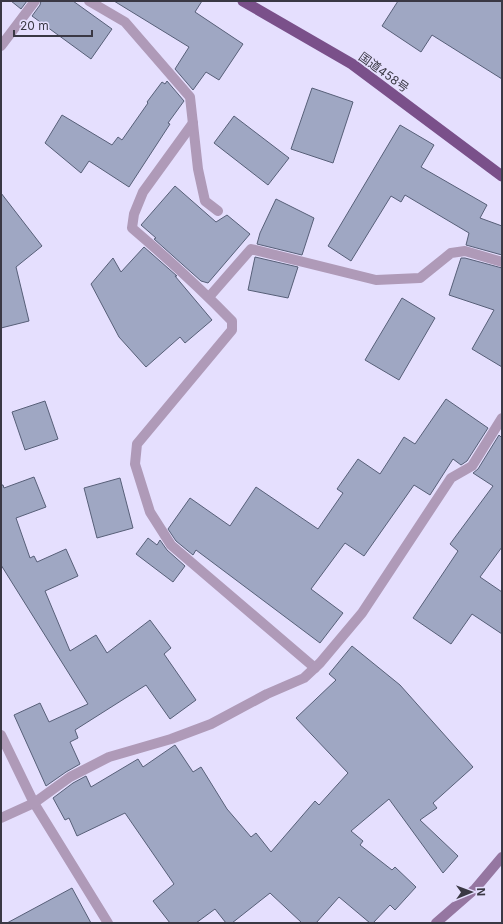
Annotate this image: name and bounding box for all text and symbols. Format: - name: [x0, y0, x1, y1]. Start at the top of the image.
- scale bar: [14, 12, 92, 38]
- text: 20 m: [20, 18, 49, 33]
- street label: 国道458号: [356, 49, 412, 95]
- north arrow: [451, 872, 491, 912]
- text: N: [474, 888, 488, 896]

